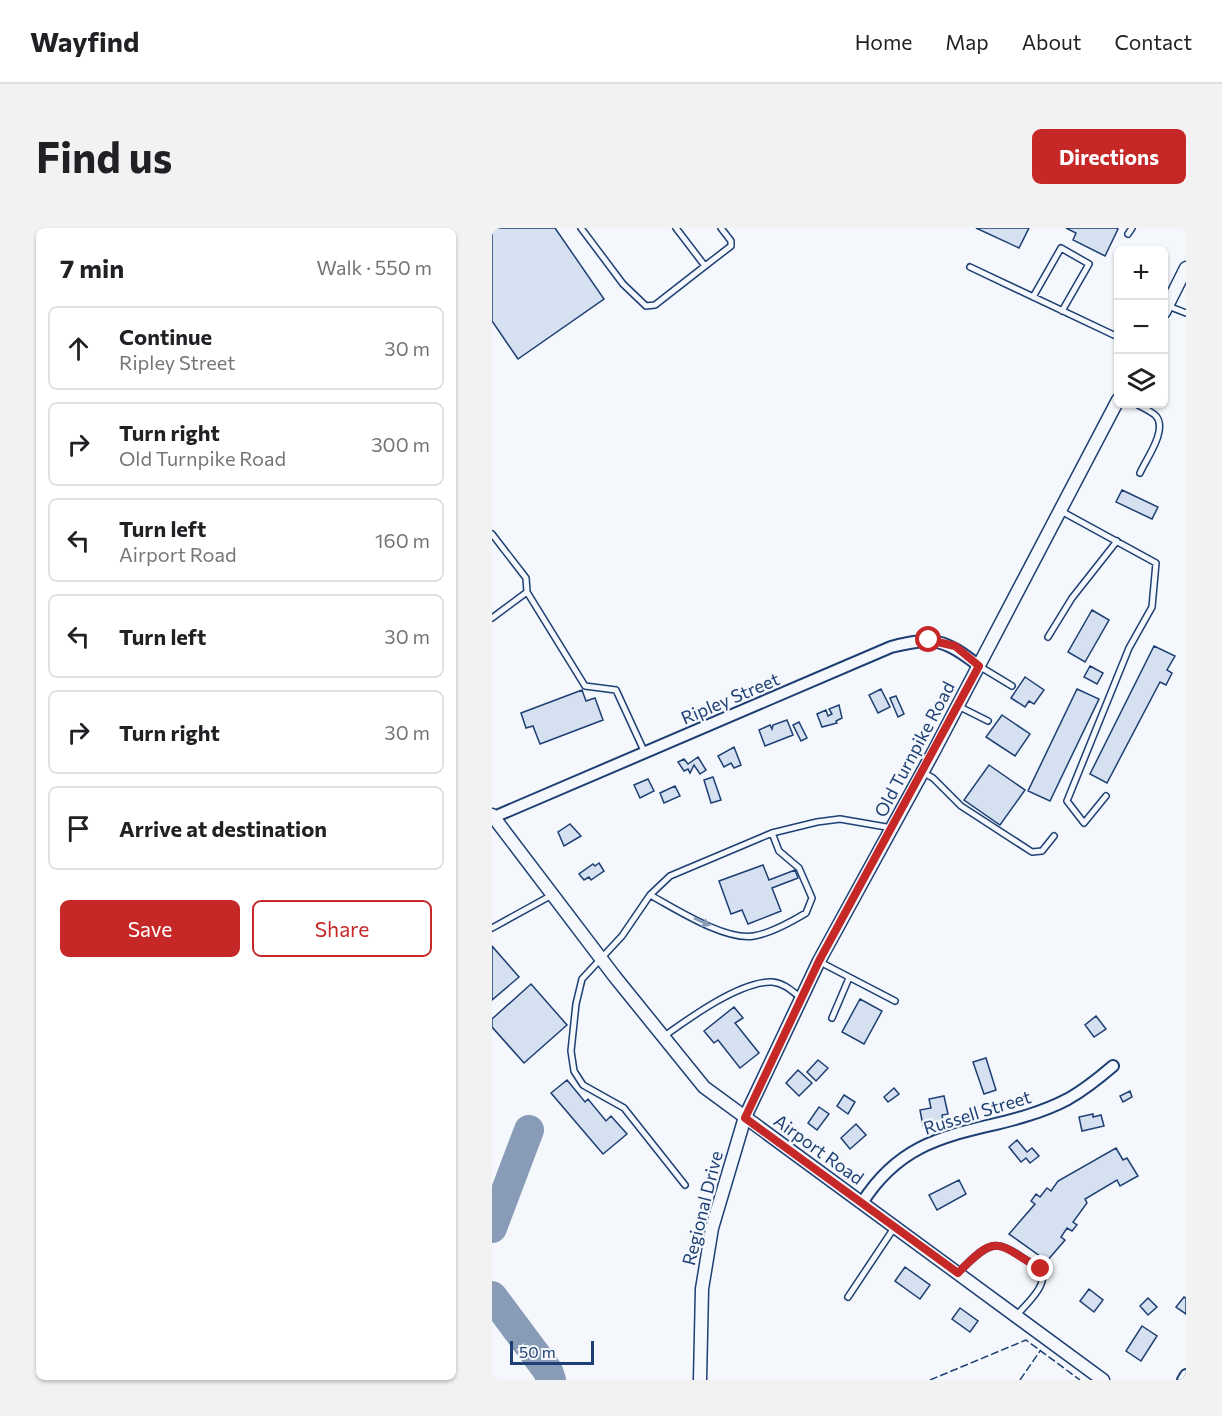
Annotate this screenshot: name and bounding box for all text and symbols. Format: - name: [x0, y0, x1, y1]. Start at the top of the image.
- text: Wayfind: [30, 24, 139, 58]
- text: Home: [855, 29, 912, 54]
- text: Map: [945, 29, 989, 54]
- text: About: [1022, 29, 1081, 54]
- text: Contact: [1114, 29, 1192, 54]
- button: Directions: [1032, 129, 1186, 184]
- text: Find us: [36, 130, 172, 182]
- map controls: [1114, 246, 1168, 408]
- button: +: [1114, 246, 1168, 300]
- text: 7 min: [60, 252, 124, 283]
- text: Walk · 550 m: [317, 255, 432, 279]
- button: −: [1114, 300, 1168, 354]
- text: Continue: [119, 323, 212, 350]
- icon: ahead: [62, 332, 95, 365]
- text: 30 m: [384, 336, 430, 360]
- text: Ripley Street: [119, 350, 235, 374]
- button: layers: [1114, 354, 1168, 408]
- text: Turn right: [119, 419, 220, 446]
- icon: right: [62, 428, 95, 461]
- text: 300 m: [371, 432, 430, 456]
- text: Old Turnpike Road: [119, 446, 286, 470]
- text: Turn left: [119, 515, 206, 542]
- icon: left: [62, 524, 95, 557]
- text: 160 m: [375, 528, 430, 552]
- text: Airport Road: [119, 542, 236, 566]
- icon: left: [62, 620, 95, 653]
- text: Turn left: [119, 623, 206, 650]
- text: 30 m: [384, 624, 430, 648]
- route start: [915, 626, 941, 652]
- street label: Ripley Street: [677, 667, 783, 729]
- street label: Old Turnpike Road: [869, 677, 959, 821]
- icon: right: [62, 716, 95, 749]
- text: Turn right: [119, 719, 220, 746]
- text: 30 m: [384, 720, 430, 744]
- icon: arrive: [62, 812, 95, 845]
- text: Arrive at destination: [119, 815, 327, 842]
- button: Save: [60, 900, 240, 957]
- button: Share: [252, 900, 432, 957]
- one-way arrow: [693, 916, 711, 926]
- street label: Russell Street: [921, 1085, 1033, 1139]
- street label: Airport Road: [770, 1109, 868, 1189]
- street label: Regional Drive: [677, 1148, 727, 1268]
- route end: [1027, 1255, 1053, 1281]
- scale bar: [510, 1338, 594, 1366]
- text: 50 m: [519, 1342, 556, 1361]

